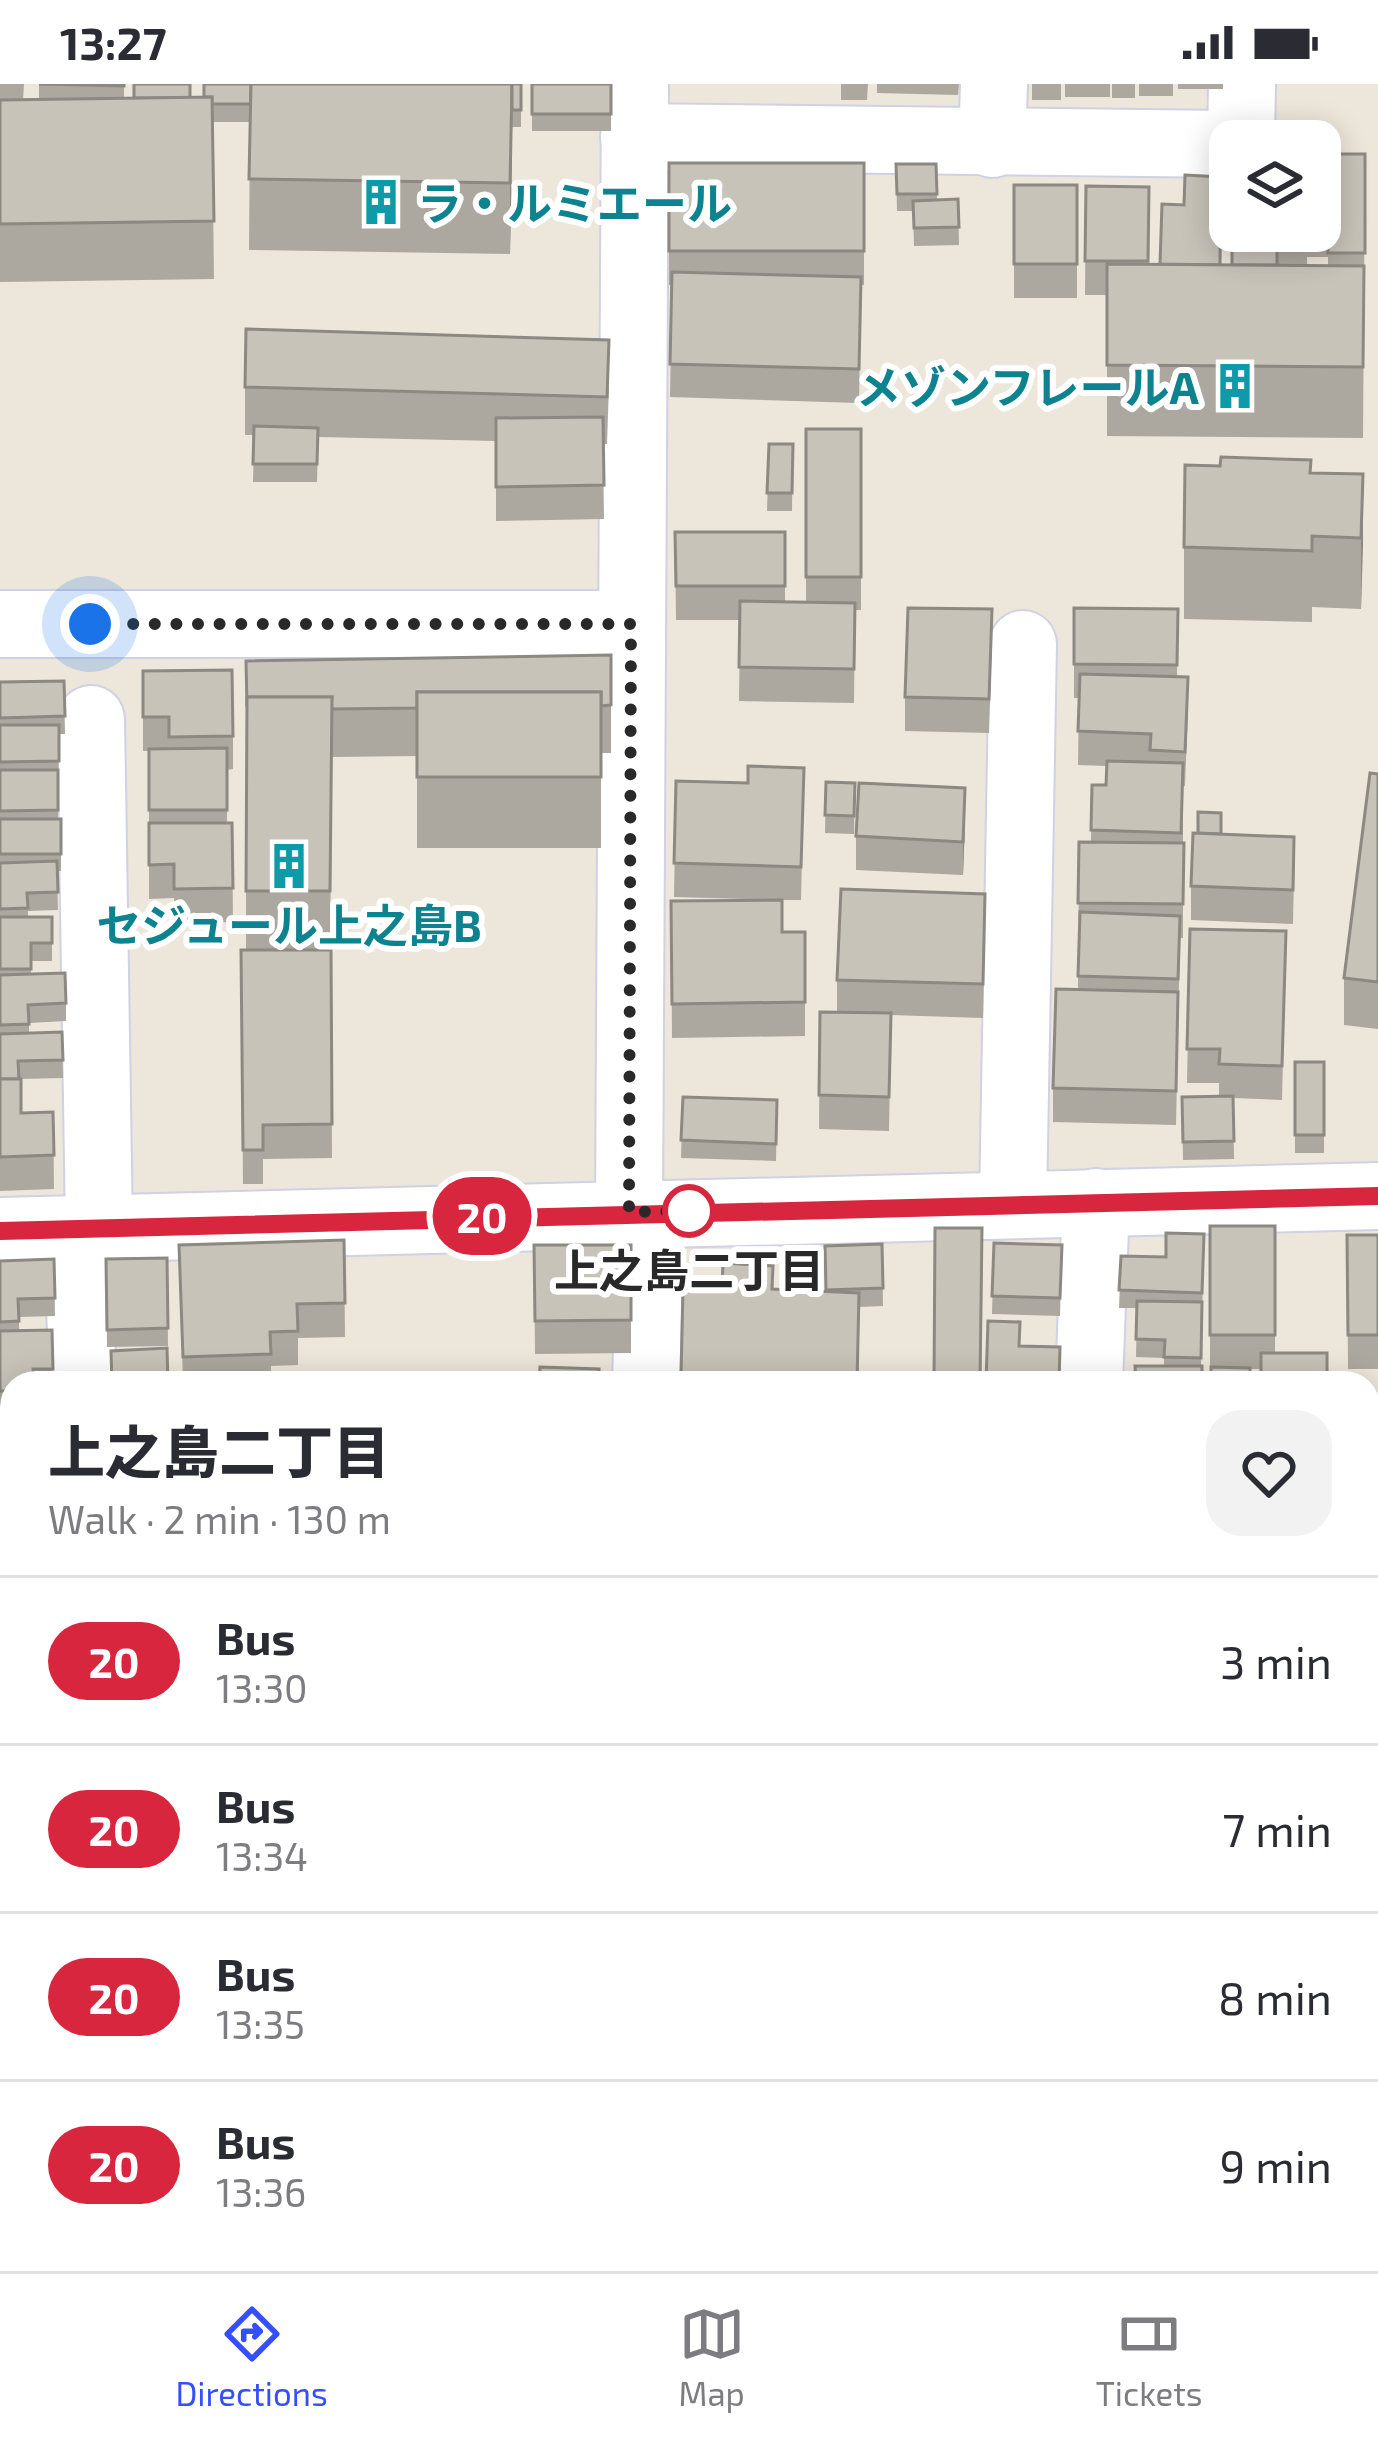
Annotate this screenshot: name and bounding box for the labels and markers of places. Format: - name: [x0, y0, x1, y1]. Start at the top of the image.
- place label: ラ・ルミエール: [417, 175, 732, 229]
- building icon: ラ・ルミエール: [356, 177, 406, 227]
- place label: メゾンフレールA: [856, 359, 1200, 413]
- building icon: メゾンフレールA: [1210, 361, 1260, 411]
- building icon: セジュール上之島B: [264, 841, 314, 891]
- place label: セジュール上之島B: [96, 897, 482, 951]
- marker: 上之島二丁目: [664, 1186, 714, 1236]
- place label: 上之島二丁目: [554, 1242, 824, 1296]

